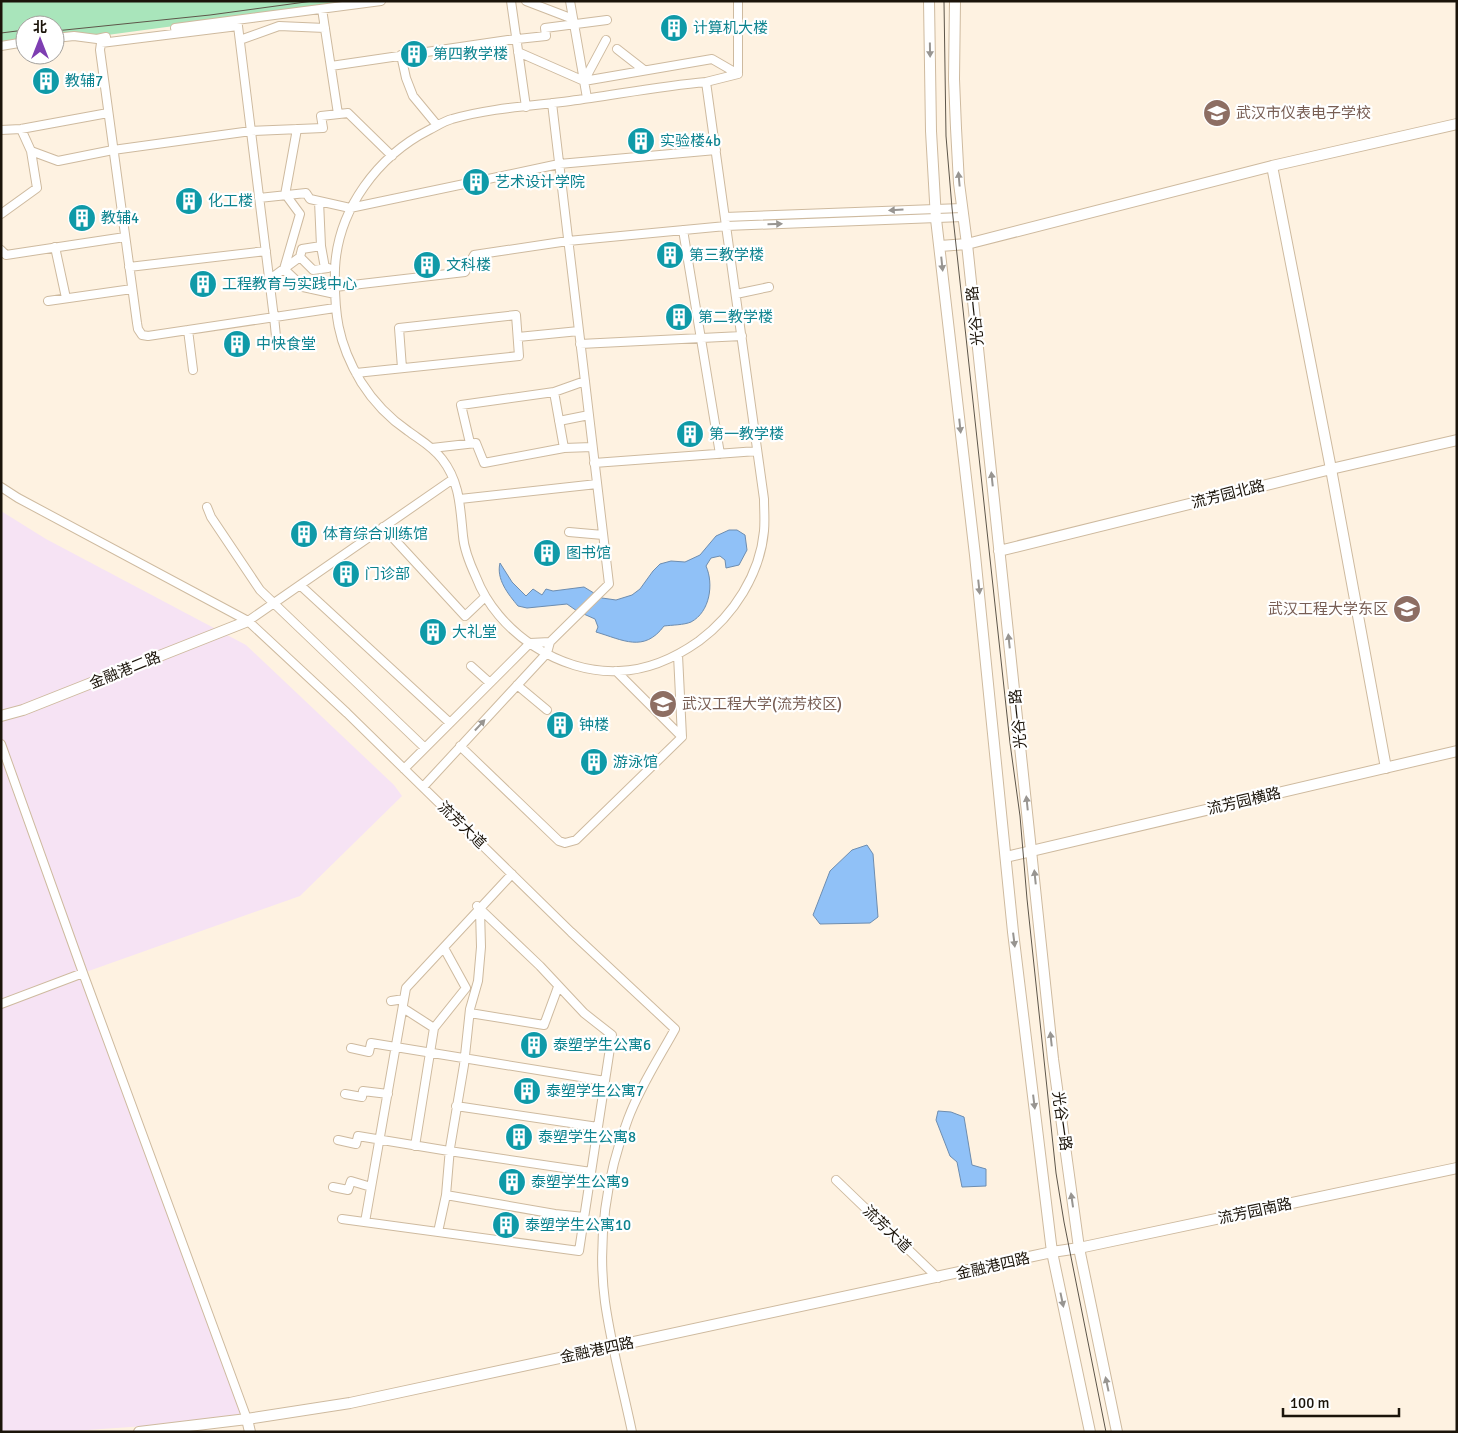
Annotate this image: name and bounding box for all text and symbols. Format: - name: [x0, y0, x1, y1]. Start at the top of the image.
- building icon: 计算机大楼: [659, 13, 689, 43]
- north arrow: [15, 15, 65, 65]
- text: 北: [33, 19, 47, 36]
- place label: 计算机大楼: [693, 19, 768, 37]
- building icon: 第四教学楼: [399, 39, 429, 69]
- one-way arrow: [926, 42, 934, 58]
- place label: 第四教学楼: [433, 45, 508, 63]
- building icon: 教辅7: [31, 66, 61, 96]
- place label: 教辅7: [65, 72, 103, 90]
- school or university icon: 武汉市仪表电子学校: [1202, 98, 1232, 128]
- place label: 武汉市仪表电子学校: [1236, 104, 1371, 122]
- building icon: 实验楼4b: [626, 126, 656, 156]
- place label: 实验楼4b: [660, 132, 721, 150]
- building icon: 艺术设计学院: [461, 167, 491, 197]
- one-way arrow: [955, 171, 963, 187]
- place label: 艺术设计学院: [495, 173, 585, 191]
- building icon: 化工楼: [174, 186, 204, 216]
- place label: 化工楼: [208, 192, 253, 210]
- building icon: 教辅4: [67, 203, 97, 233]
- one-way arrow: [888, 206, 904, 214]
- place label: 教辅4: [101, 209, 139, 227]
- one-way arrow: [767, 220, 783, 228]
- building icon: 第三教学楼: [655, 240, 685, 270]
- place label: 第三教学楼: [689, 246, 764, 264]
- building icon: 文科楼: [412, 250, 442, 280]
- place label: 文科楼: [446, 256, 491, 274]
- one-way arrow: [938, 257, 946, 273]
- building icon: 工程教育与实践中心: [188, 269, 218, 299]
- place label: 工程教育与实践中心: [222, 275, 357, 293]
- street label: 光谷一路: [963, 285, 987, 347]
- building icon: 第二教学楼: [664, 302, 694, 332]
- place label: 第二教学楼: [698, 308, 773, 326]
- building icon: 中快食堂: [222, 329, 252, 359]
- place label: 中快食堂: [256, 335, 316, 353]
- one-way arrow: [956, 418, 964, 434]
- building icon: 第一教学楼: [675, 419, 705, 449]
- place label: 第一教学楼: [709, 425, 784, 443]
- one-way arrow: [988, 471, 996, 487]
- street label: 流芳园北路: [1189, 476, 1267, 512]
- building icon: 体育综合训练馆: [289, 519, 319, 549]
- place label: 体育综合训练馆: [323, 525, 428, 543]
- building icon: 图书馆: [532, 538, 562, 568]
- place label: 图书馆: [566, 544, 611, 562]
- building icon: 门诊部: [331, 559, 361, 589]
- place label: 门诊部: [365, 565, 410, 583]
- one-way arrow: [975, 580, 983, 596]
- school or university icon: 武汉工程大学东区: [1392, 594, 1422, 624]
- place label: 武汉工程大学东区: [1268, 600, 1388, 618]
- building icon: 大礼堂: [418, 617, 448, 647]
- place label: 大礼堂: [452, 623, 497, 641]
- one-way arrow: [1005, 633, 1013, 649]
- street label: 金融港二路: [87, 648, 163, 692]
- street label: 光谷一路: [1006, 688, 1030, 750]
- school or university icon: 武汉工程大学(流芳校区): [648, 689, 678, 719]
- place label: 武汉工程大学(流芳校区): [682, 695, 842, 713]
- building icon: 钟楼: [545, 710, 575, 740]
- place label: 钟楼: [579, 716, 609, 734]
- one-way arrow: [474, 719, 485, 732]
- building icon: 游泳馆: [579, 747, 609, 777]
- place label: 游泳馆: [613, 753, 658, 771]
- street label: 流芳园横路: [1205, 784, 1283, 818]
- one-way arrow: [1023, 794, 1031, 810]
- street label: 流芳大道: [434, 798, 490, 852]
- one-way arrow: [1031, 869, 1039, 885]
- one-way arrow: [1010, 933, 1018, 949]
- building icon: 泰塑学生公寓6: [519, 1030, 549, 1060]
- one-way arrow: [1047, 1030, 1055, 1046]
- place label: 泰塑学生公寓6: [553, 1036, 651, 1054]
- building icon: 泰塑学生公寓7: [512, 1076, 542, 1106]
- place label: 泰塑学生公寓7: [546, 1082, 644, 1100]
- street label: 光谷一路: [1049, 1090, 1075, 1152]
- one-way arrow: [1030, 1094, 1038, 1110]
- building icon: 泰塑学生公寓8: [504, 1122, 534, 1152]
- place label: 泰塑学生公寓8: [538, 1128, 636, 1146]
- building icon: 泰塑学生公寓9: [497, 1167, 527, 1197]
- place label: 泰塑学生公寓9: [531, 1173, 629, 1191]
- one-way arrow: [1068, 1192, 1076, 1208]
- street label: 流芳园南路: [1216, 1194, 1294, 1228]
- street label: 流芳大道: [859, 1202, 915, 1256]
- building icon: 泰塑学生公寓10: [491, 1210, 521, 1240]
- place label: 泰塑学生公寓10: [525, 1216, 631, 1234]
- street label: 金融港四路: [954, 1249, 1032, 1283]
- one-way arrow: [1059, 1292, 1067, 1308]
- street label: 金融港四路: [558, 1333, 636, 1367]
- one-way arrow: [1103, 1376, 1111, 1392]
- scale bar: [1283, 1386, 1399, 1418]
- text: 100 m: [1290, 1394, 1330, 1412]

